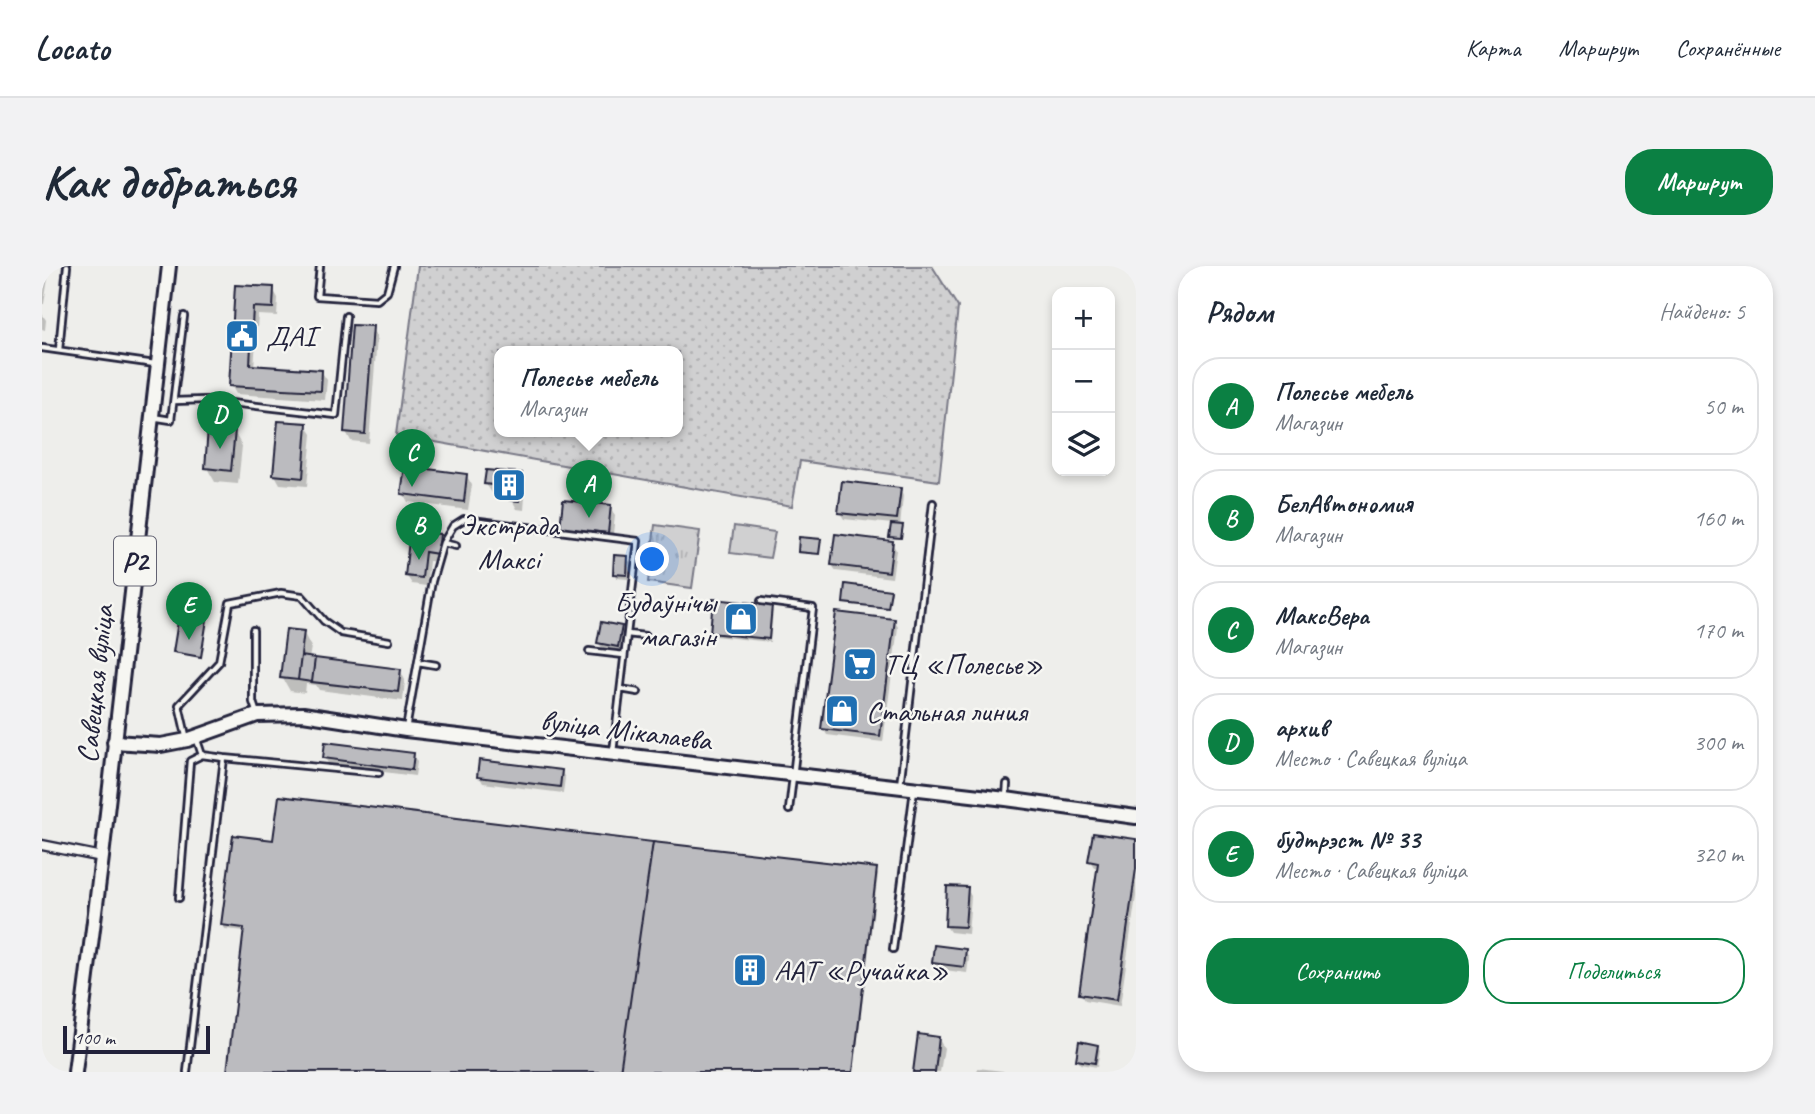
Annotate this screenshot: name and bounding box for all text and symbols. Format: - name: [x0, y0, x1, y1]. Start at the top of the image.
- text: Locato: [35, 27, 109, 69]
- text: Карта: [1466, 33, 1521, 63]
- text: Маршрут: [1559, 33, 1638, 63]
- text: Сохранённые: [1676, 33, 1780, 63]
- button: Маршрут: [1625, 149, 1773, 215]
- text: Как добраться: [42, 151, 295, 213]
- map controls: [1052, 287, 1115, 476]
- button: +: [1052, 287, 1115, 350]
- text: Рядом: [1206, 293, 1273, 331]
- text: Найдено: 5: [1659, 297, 1745, 326]
- public building icon: ДАІ: [223, 317, 261, 355]
- place label: ДАІ: [266, 317, 322, 355]
- popup: [494, 346, 683, 437]
- button: −: [1052, 350, 1115, 413]
- text: Полесье мебель: [520, 361, 657, 394]
- text: Полесье мебель: [1275, 375, 1412, 408]
- pin: D: [197, 391, 243, 449]
- text: A: [1225, 392, 1237, 421]
- text: 50 m: [1704, 392, 1743, 421]
- text: Магазин: [520, 394, 587, 423]
- text: Магазин: [1275, 408, 1342, 437]
- button: layers: [1052, 413, 1115, 476]
- pin: C: [389, 429, 435, 487]
- pin: A: [566, 460, 612, 518]
- building icon: Экстрада Максі: [490, 466, 528, 504]
- text: БелАвтономия: [1275, 487, 1412, 520]
- pin: B: [396, 502, 442, 560]
- text: B: [1225, 504, 1237, 533]
- text: 160 m: [1694, 504, 1743, 533]
- place label: Экстрада Максі: [460, 506, 560, 578]
- text: Магазин: [1275, 520, 1342, 549]
- road number: Р2: [114, 536, 156, 586]
- your location: [635, 542, 669, 576]
- pin: E: [166, 582, 212, 640]
- place label: Будаўнічы магазін: [614, 583, 718, 655]
- text: МаксBepa: [1275, 599, 1369, 632]
- shop icon: Будаўнічы магазін: [722, 600, 760, 638]
- street label: Савецкая вуліца: [68, 601, 122, 765]
- text: C: [1226, 616, 1236, 645]
- text: 170 m: [1694, 616, 1743, 645]
- text: Магазин: [1275, 632, 1342, 661]
- supermarket icon: ТЦ «Полесье»: [841, 645, 879, 683]
- place label: ТЦ «Полесье»: [884, 645, 1043, 683]
- shop icon: Стальная линия: [823, 692, 861, 730]
- place label: Стальная линия: [866, 692, 1029, 730]
- street label: вуліца Мікалаева: [538, 701, 715, 760]
- text: архив: [1275, 711, 1328, 744]
- text: D: [1224, 728, 1238, 757]
- text: 300 m: [1694, 728, 1743, 757]
- text: Место · Савецкая вуліца: [1275, 744, 1466, 773]
- text: будтрэст № 33: [1275, 823, 1420, 856]
- text: E: [1225, 840, 1237, 869]
- text: 320 m: [1694, 840, 1743, 869]
- text: Место · Савецкая вуліца: [1275, 856, 1466, 885]
- button: Сохранить: [1206, 938, 1469, 1004]
- button: Поделиться: [1483, 938, 1745, 1004]
- building icon: ААТ «Ручайка»: [731, 951, 769, 989]
- place label: ААТ «Ручайка»: [774, 951, 949, 989]
- scale bar: [63, 1023, 210, 1055]
- text: 100 m: [74, 1026, 115, 1050]

